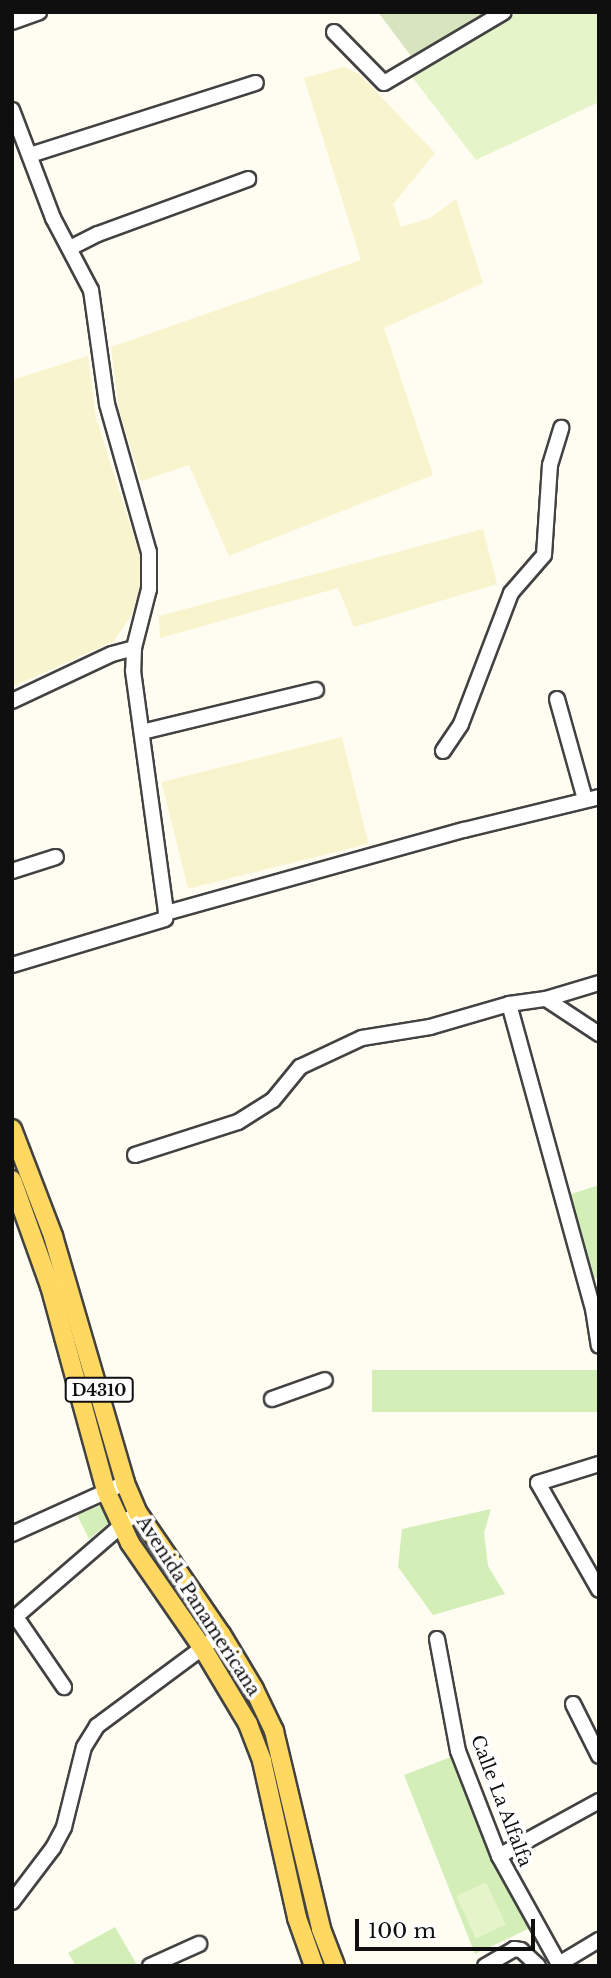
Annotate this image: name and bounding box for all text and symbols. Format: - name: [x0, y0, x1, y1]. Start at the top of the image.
- road number: D4310: [64, 1378, 134, 1402]
- street label: Avenida Panamericana: [132, 1512, 264, 1700]
- street label: Calle La Alfalfa: [466, 1732, 536, 1870]
- scale bar: [359, 1904, 539, 1948]
- text: 100 m: [368, 1918, 436, 1944]

